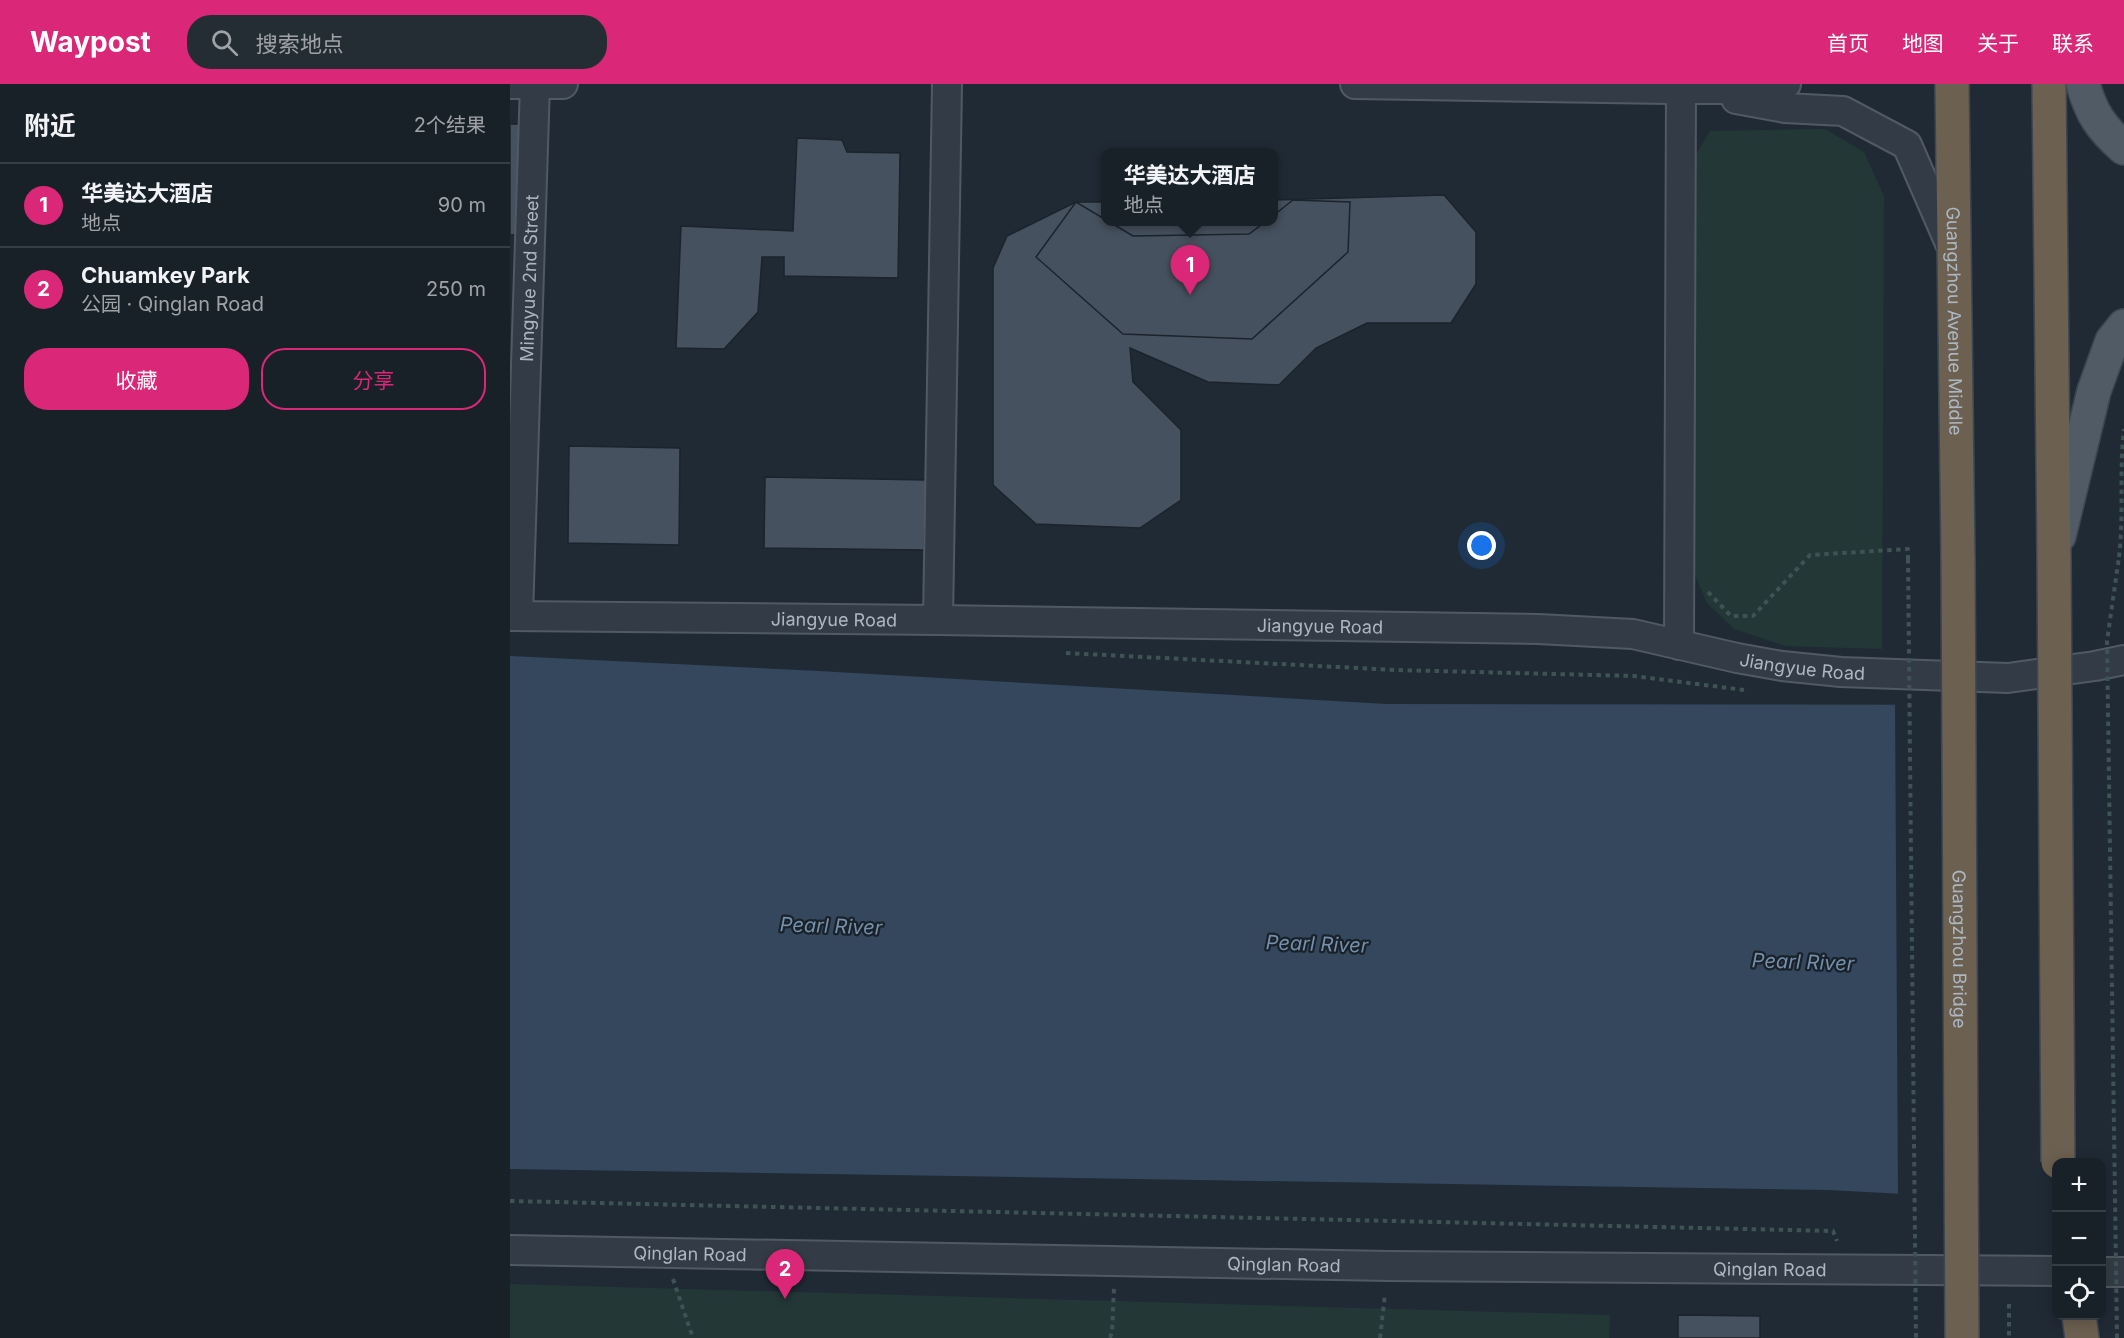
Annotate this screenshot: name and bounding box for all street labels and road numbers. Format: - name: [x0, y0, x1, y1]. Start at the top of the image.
- street label: Mingyue 2nd Street: [516, 194, 542, 362]
- street label: Guangzhou Avenue Middle: [1943, 206, 1967, 436]
- street label: Jiangyue Road: [771, 608, 897, 630]
- street label: Jiangyue Road: [1257, 614, 1383, 637]
- street label: Jiangyue Road: [1738, 648, 1866, 683]
- street label: Guangzhou Bridge: [1949, 870, 1971, 1028]
- street label: Qinglan Road: [633, 1242, 747, 1265]
- street label: Qinglan Road: [1227, 1253, 1341, 1276]
- street label: Qinglan Road: [1713, 1258, 1827, 1280]

